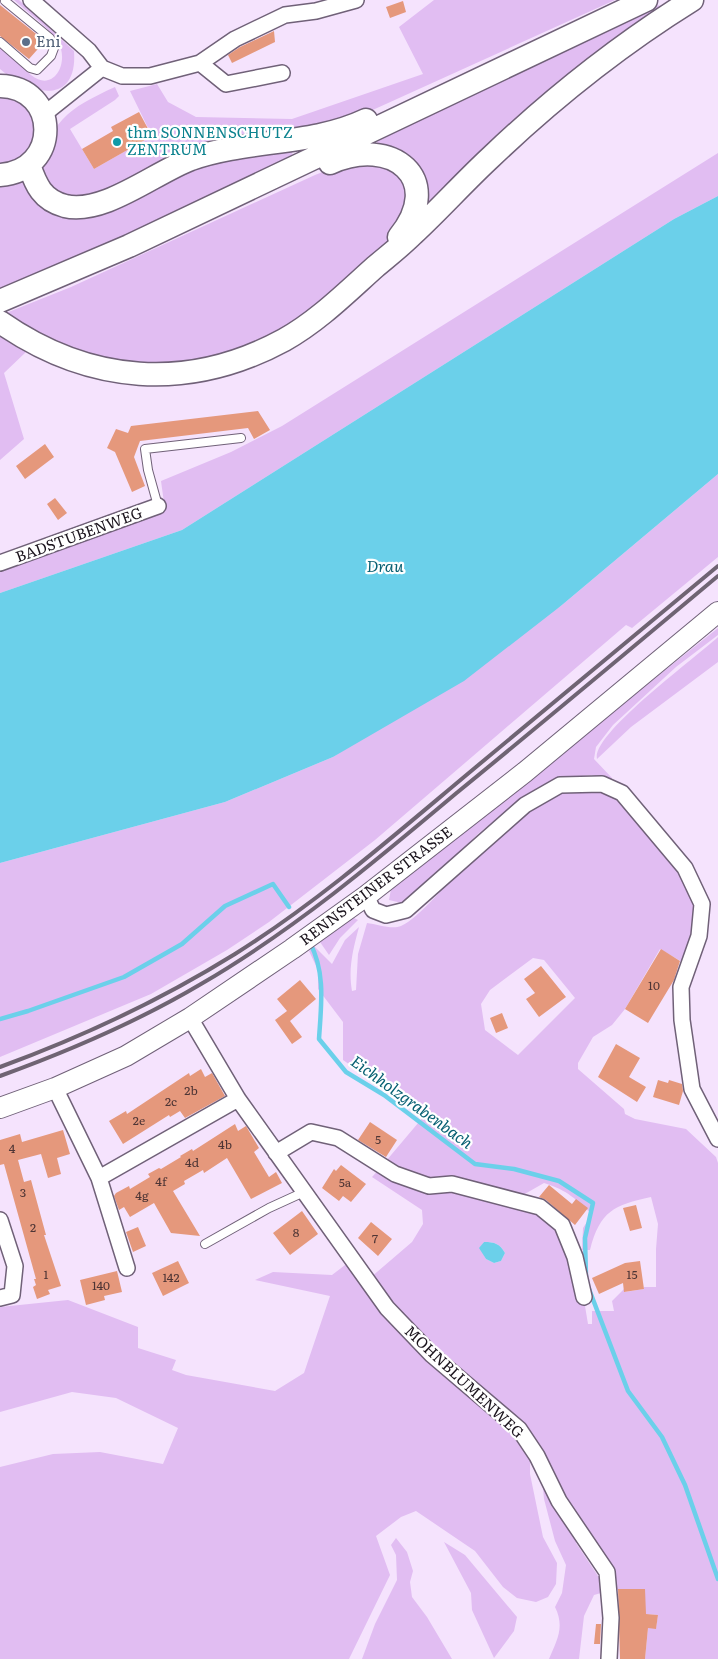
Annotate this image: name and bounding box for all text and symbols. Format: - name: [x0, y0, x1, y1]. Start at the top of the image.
- place label: Eni: [36, 29, 60, 52]
- marker: Eni: [20, 36, 32, 48]
- place label: thm SONNENSCHUTZ ZENTRUM: [127, 120, 293, 160]
- marker: thm SONNENSCHUTZ ZENTRUM: [111, 136, 123, 148]
- street label: BADSTUBENWEG: [12, 500, 145, 567]
- water label: Drau: [367, 553, 404, 577]
- street label: RENNSTEINER STRASSE: [294, 820, 456, 950]
- house number: 10: [648, 976, 660, 994]
- water label: Eichholzgrabenbach: [347, 1049, 479, 1154]
- house number: 2b: [184, 1081, 198, 1099]
- house number: 2c: [165, 1092, 177, 1110]
- house number: 2e: [133, 1111, 145, 1129]
- house number: 5: [375, 1130, 381, 1148]
- house number: 4b: [218, 1135, 232, 1153]
- house number: 4: [9, 1139, 16, 1157]
- house number: 4d: [185, 1153, 200, 1171]
- house number: 4f: [155, 1172, 168, 1190]
- house number: 5a: [339, 1173, 352, 1191]
- house number: 3: [20, 1183, 26, 1201]
- house number: 4g: [135, 1186, 149, 1204]
- house number: 2: [30, 1218, 36, 1236]
- house number: 8: [293, 1223, 300, 1241]
- house number: 7: [372, 1229, 378, 1247]
- house number: 1: [44, 1265, 49, 1283]
- house number: 15: [627, 1265, 637, 1283]
- house number: 142: [162, 1268, 180, 1286]
- house number: 140: [92, 1276, 110, 1294]
- street label: MOHNBLUMENWEG: [400, 1319, 530, 1443]

